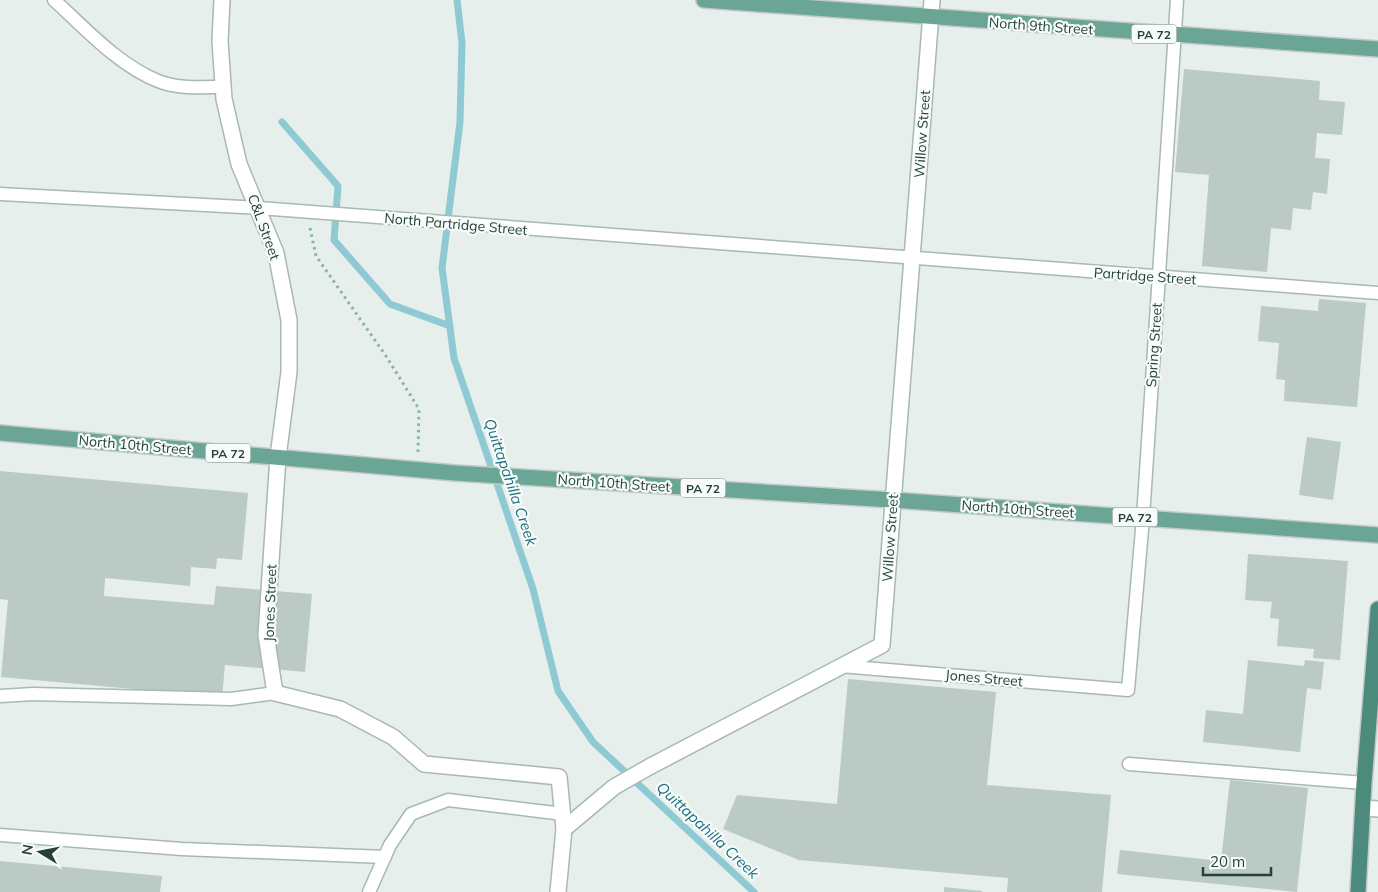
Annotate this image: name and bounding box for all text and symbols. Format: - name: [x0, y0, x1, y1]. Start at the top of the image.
- street label: North 9th Street: [988, 13, 1094, 39]
- road number: PA 72: [1132, 24, 1176, 44]
- street label: Willow Street: [910, 89, 934, 179]
- street label: C&L Street: [244, 192, 284, 262]
- street label: North Partridge Street: [384, 209, 528, 239]
- street label: Partridge Street: [1093, 263, 1197, 289]
- street label: Spring Street: [1142, 302, 1166, 388]
- water label: Quittapahilla Creek: [480, 416, 542, 549]
- street label: North 10th Street: [78, 431, 192, 459]
- road number: PA 72: [206, 443, 250, 462]
- street label: North 10th Street: [557, 470, 671, 496]
- road number: PA 72: [680, 478, 726, 498]
- street label: Willow Street: [878, 493, 902, 583]
- street label: North 10th Street: [961, 496, 1075, 522]
- road number: PA 72: [1112, 508, 1158, 526]
- street label: Jones Street: [260, 564, 280, 642]
- street label: Jones Street: [944, 666, 1024, 690]
- water label: Quittapahilla Creek: [653, 778, 764, 883]
- north arrow: [15, 827, 65, 877]
- text: N: [17, 843, 37, 857]
- scale bar: [1203, 844, 1270, 876]
- text: 20 m: [1210, 852, 1245, 871]

